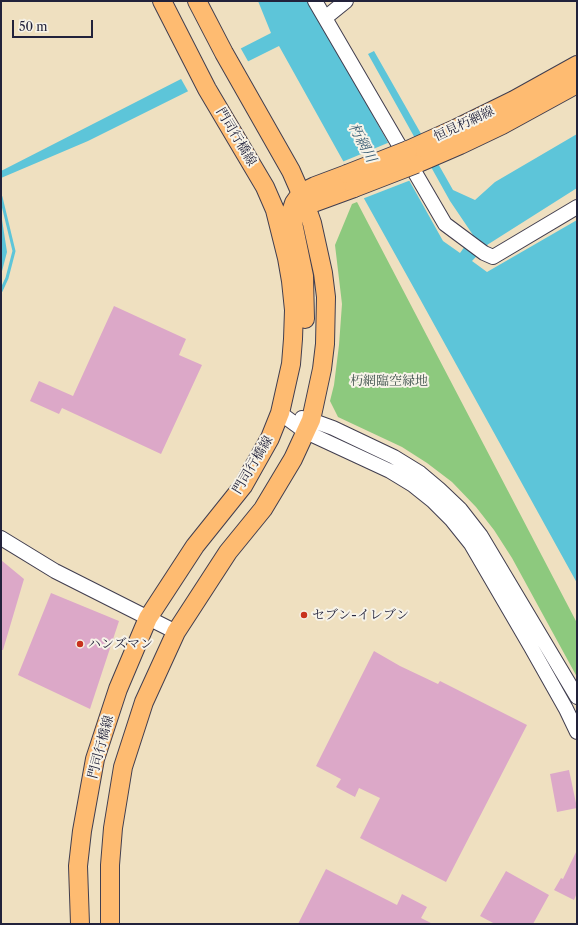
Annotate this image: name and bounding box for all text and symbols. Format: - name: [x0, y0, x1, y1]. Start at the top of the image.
- scale bar: [14, 12, 95, 38]
- text: 50 m: [19, 19, 48, 34]
- street label: 恒見朽網線: [431, 103, 497, 145]
- street label: 門司行橋線: [213, 105, 259, 169]
- water label: 朽網川: [345, 121, 379, 165]
- park label: 朽網臨空緑地: [350, 373, 428, 389]
- street label: 門司行橋線: [230, 433, 276, 497]
- place label: セブン-イレブン: [312, 607, 409, 623]
- marker: セブン-イレブン: [299, 610, 309, 620]
- place label: ハンズマン: [88, 636, 153, 652]
- marker: ハンズマン: [75, 639, 85, 649]
- street label: 門司行橋線: [85, 714, 117, 780]

